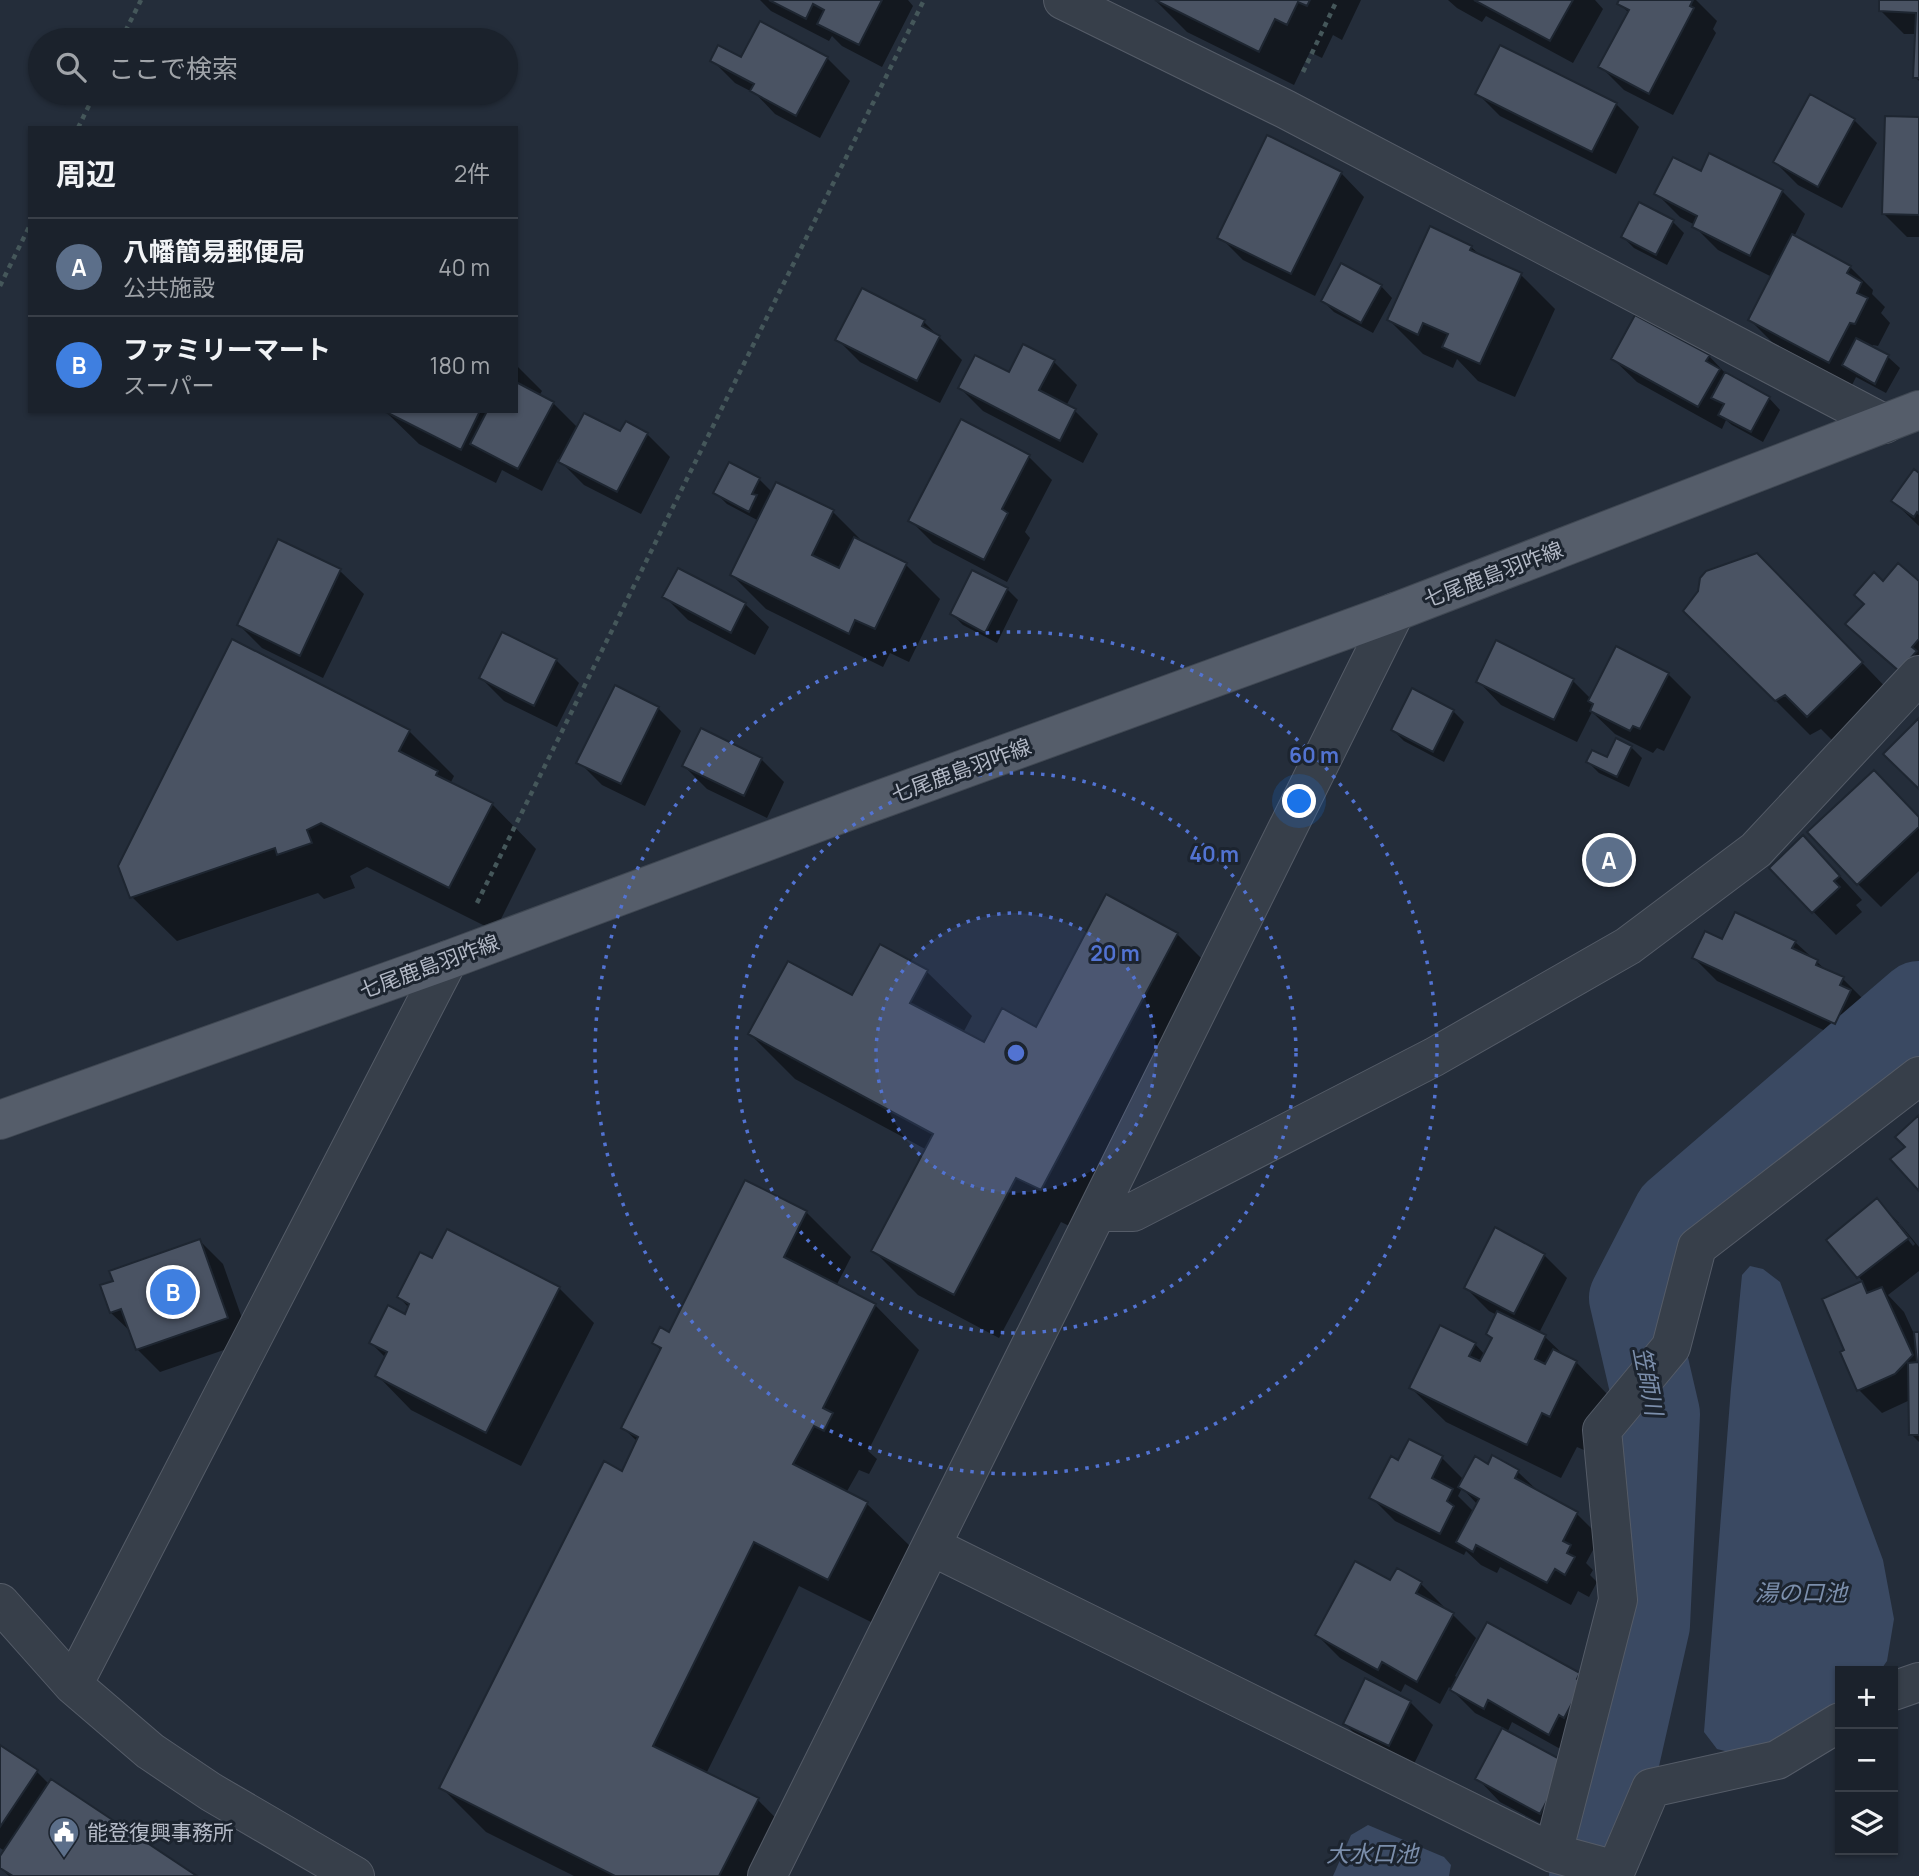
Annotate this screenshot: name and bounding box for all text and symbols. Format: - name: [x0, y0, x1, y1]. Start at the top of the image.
- search box: [28, 28, 518, 105]
- icon: search: [52, 48, 90, 86]
- text: ここで検索: [108, 50, 238, 86]
- text: 周辺: [56, 153, 116, 194]
- text: 2件: [454, 157, 490, 189]
- text: 八幡簡易郵便局: [123, 233, 305, 269]
- text: A: [71, 251, 87, 283]
- text: 40 m: [438, 251, 490, 283]
- text: 公共施設: [123, 271, 215, 303]
- text: ファミリーマート: [123, 331, 331, 367]
- text: B: [72, 349, 86, 381]
- text: 180 m: [430, 349, 490, 381]
- text: スーパー: [123, 369, 215, 401]
- street label: 七尾鹿島羽咋線: [1419, 535, 1567, 613]
- street label: 七尾鹿島羽咋線: [887, 732, 1035, 808]
- text: 60 m: [1289, 741, 1339, 769]
- your location: [1282, 784, 1316, 818]
- pin: A: [1586, 834, 1632, 886]
- text: 40 m: [1189, 840, 1239, 868]
- street label: 七尾鹿島羽咋線: [355, 928, 503, 1004]
- text: 20 m: [1090, 939, 1140, 967]
- centre of rings: [1004, 1041, 1028, 1065]
- pin: B: [150, 1266, 196, 1318]
- water label: 笠師川: [1627, 1344, 1672, 1421]
- water label: 湯の口池: [1755, 1576, 1849, 1608]
- map controls: [1835, 1666, 1898, 1855]
- button: +: [1835, 1666, 1898, 1729]
- button: −: [1835, 1729, 1898, 1792]
- button: layers: [1835, 1792, 1898, 1855]
- public building icon: 能登復興事務所: [47, 1815, 81, 1859]
- place label: 能登復興事務所: [87, 1818, 234, 1846]
- water label: 大水口池: [1326, 1837, 1420, 1869]

